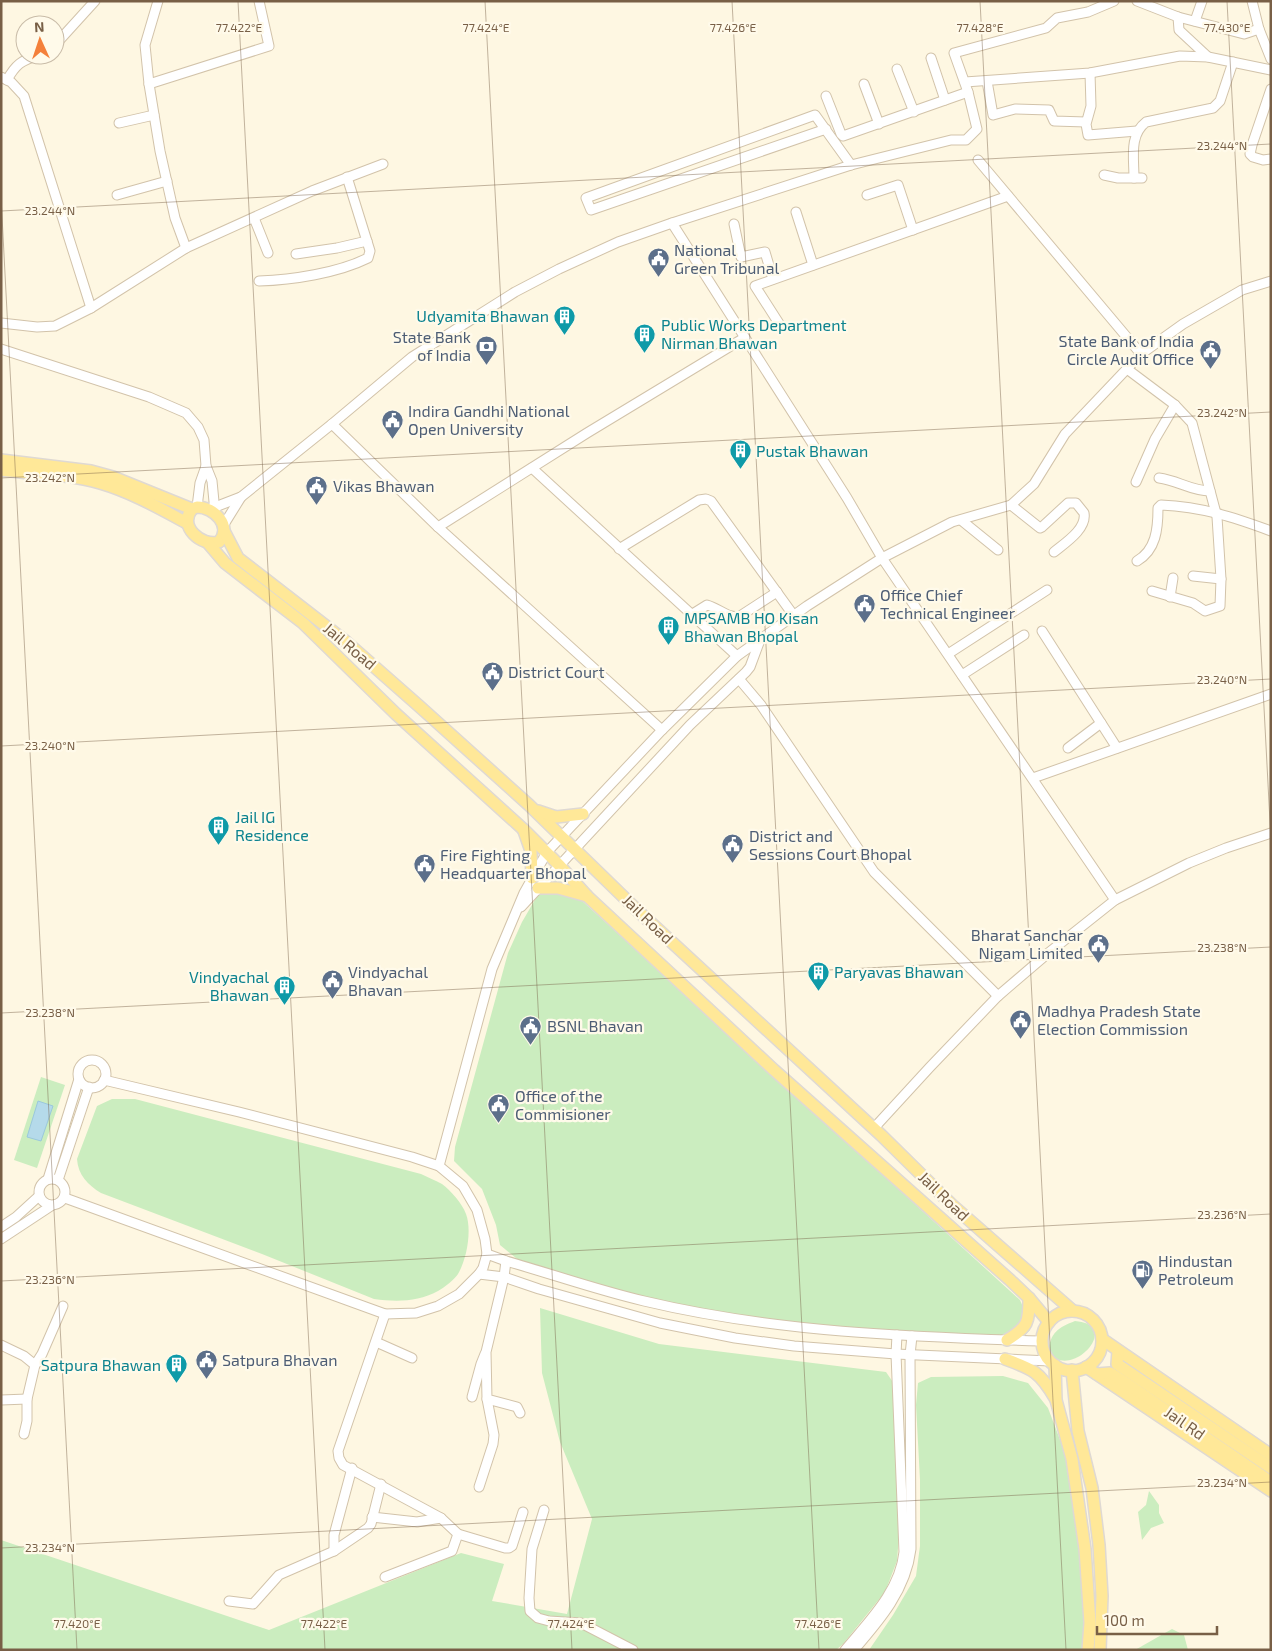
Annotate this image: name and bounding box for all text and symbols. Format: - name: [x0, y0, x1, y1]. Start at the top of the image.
- north arrow: [15, 15, 65, 65]
- text: N: [34, 18, 45, 35]
- text: 77.422°E: [216, 20, 262, 34]
- text: 77.424°E: [463, 20, 510, 34]
- text: 77.426°E: [710, 20, 756, 34]
- text: 77.428°E: [957, 20, 1004, 34]
- text: 77.430°E: [1204, 20, 1251, 34]
- text: 23.244°N: [1197, 138, 1247, 152]
- text: 23.244°N: [25, 203, 75, 217]
- place label: National Green Tribunal: [674, 240, 779, 277]
- public building icon: National Green Tribunal: [646, 247, 670, 278]
- building icon: Udyamita Bhawan: [553, 304, 577, 335]
- place label: Udyamita Bhawan: [416, 306, 549, 325]
- place label: Public Works Department Nirman Bhawan: [661, 315, 847, 352]
- building icon: Public Works Department Nirman Bhawan: [633, 322, 657, 353]
- place label: State Bank of India: [393, 327, 471, 364]
- place label: State Bank of India Circle Audit Office: [1059, 331, 1194, 368]
- bank icon: State Bank of India: [475, 334, 499, 365]
- public building icon: State Bank of India Circle Audit Office: [1198, 338, 1222, 369]
- place label: Indira Gandhi National Open University: [408, 401, 570, 438]
- text: 23.242°N: [1197, 405, 1247, 419]
- public building icon: Indira Gandhi National Open University: [380, 408, 404, 439]
- building icon: Pustak Bhawan: [728, 439, 752, 470]
- place label: Pustak Bhawan: [756, 441, 868, 460]
- text: 23.242°N: [25, 470, 75, 484]
- public building icon: Vikas Bhawan: [305, 474, 329, 505]
- place label: Vikas Bhawan: [333, 476, 435, 495]
- place label: Office Chief Technical Engineer: [880, 585, 1016, 622]
- public building icon: Office Chief Technical Engineer: [852, 592, 876, 623]
- place label: MPSAMB HO Kisan Bhawan Bhopal: [684, 608, 819, 645]
- building icon: MPSAMB HO Kisan Bhawan Bhopal: [656, 615, 680, 646]
- street label: Jail Road: [320, 618, 381, 673]
- public building icon: District Court: [480, 660, 504, 691]
- place label: District Court: [508, 662, 605, 681]
- text: 23.240°N: [1197, 672, 1247, 686]
- text: 23.240°N: [25, 738, 75, 752]
- place label: Jail IG Residence: [235, 807, 309, 844]
- building icon: Jail IG Residence: [207, 814, 231, 845]
- place label: District and Sessions Court Bhopal: [749, 826, 912, 863]
- public building icon: District and Sessions Court Bhopal: [721, 833, 745, 864]
- place label: Fire Fighting Headquarter Bhopal: [440, 845, 586, 882]
- public building icon: Fire Fighting Headquarter Bhopal: [412, 852, 436, 883]
- street label: Jail Road: [619, 890, 678, 947]
- place label: Bharat Sanchar Nigam Limited: [971, 925, 1084, 962]
- public building icon: Bharat Sanchar Nigam Limited: [1087, 932, 1111, 963]
- text: 23.238°N: [1197, 940, 1247, 954]
- building icon: Paryavas Bhawan: [806, 960, 830, 991]
- place label: Vindyachal Bhavan: [348, 962, 428, 999]
- place label: Paryavas Bhawan: [834, 962, 964, 981]
- place label: Vindyachal Bhawan: [189, 967, 269, 1004]
- public building icon: Vindyachal Bhavan: [320, 969, 344, 1000]
- building icon: Vindyachal Bhawan: [273, 974, 297, 1005]
- place label: Madhya Pradesh State Election Commission: [1037, 1001, 1201, 1038]
- text: 23.238°N: [25, 1005, 75, 1019]
- public building icon: Madhya Pradesh State Election Commission: [1009, 1008, 1033, 1039]
- public building icon: BSNL Bhavan: [519, 1014, 543, 1045]
- place label: BSNL Bhavan: [547, 1016, 643, 1035]
- place label: Office of the Commisioner: [515, 1086, 611, 1123]
- public building icon: Office of the Commisioner: [487, 1093, 511, 1124]
- street label: Jail Road: [915, 1167, 974, 1224]
- text: 23.236°N: [1197, 1207, 1247, 1221]
- place label: Hindustan Petroleum: [1158, 1251, 1234, 1288]
- fuel station icon: Hindustan Petroleum: [1130, 1258, 1154, 1289]
- text: 23.236°N: [25, 1272, 75, 1286]
- public building icon: Satpura Bhavan: [194, 1348, 218, 1379]
- place label: Satpura Bhavan: [222, 1350, 338, 1369]
- building icon: Satpura Bhawan: [165, 1353, 189, 1384]
- place label: Satpura Bhawan: [41, 1355, 161, 1374]
- street label: Jail Rd: [1161, 1402, 1209, 1443]
- text: 23.234°N: [1197, 1475, 1247, 1489]
- text: 23.234°N: [25, 1540, 75, 1554]
- scale bar: [1097, 1604, 1217, 1636]
- text: 100 m: [1104, 1611, 1145, 1629]
- text: 77.420°E: [54, 1616, 101, 1630]
- text: 77.422°E: [301, 1616, 347, 1630]
- text: 77.424°E: [548, 1616, 595, 1630]
- text: 77.426°E: [795, 1616, 841, 1630]

